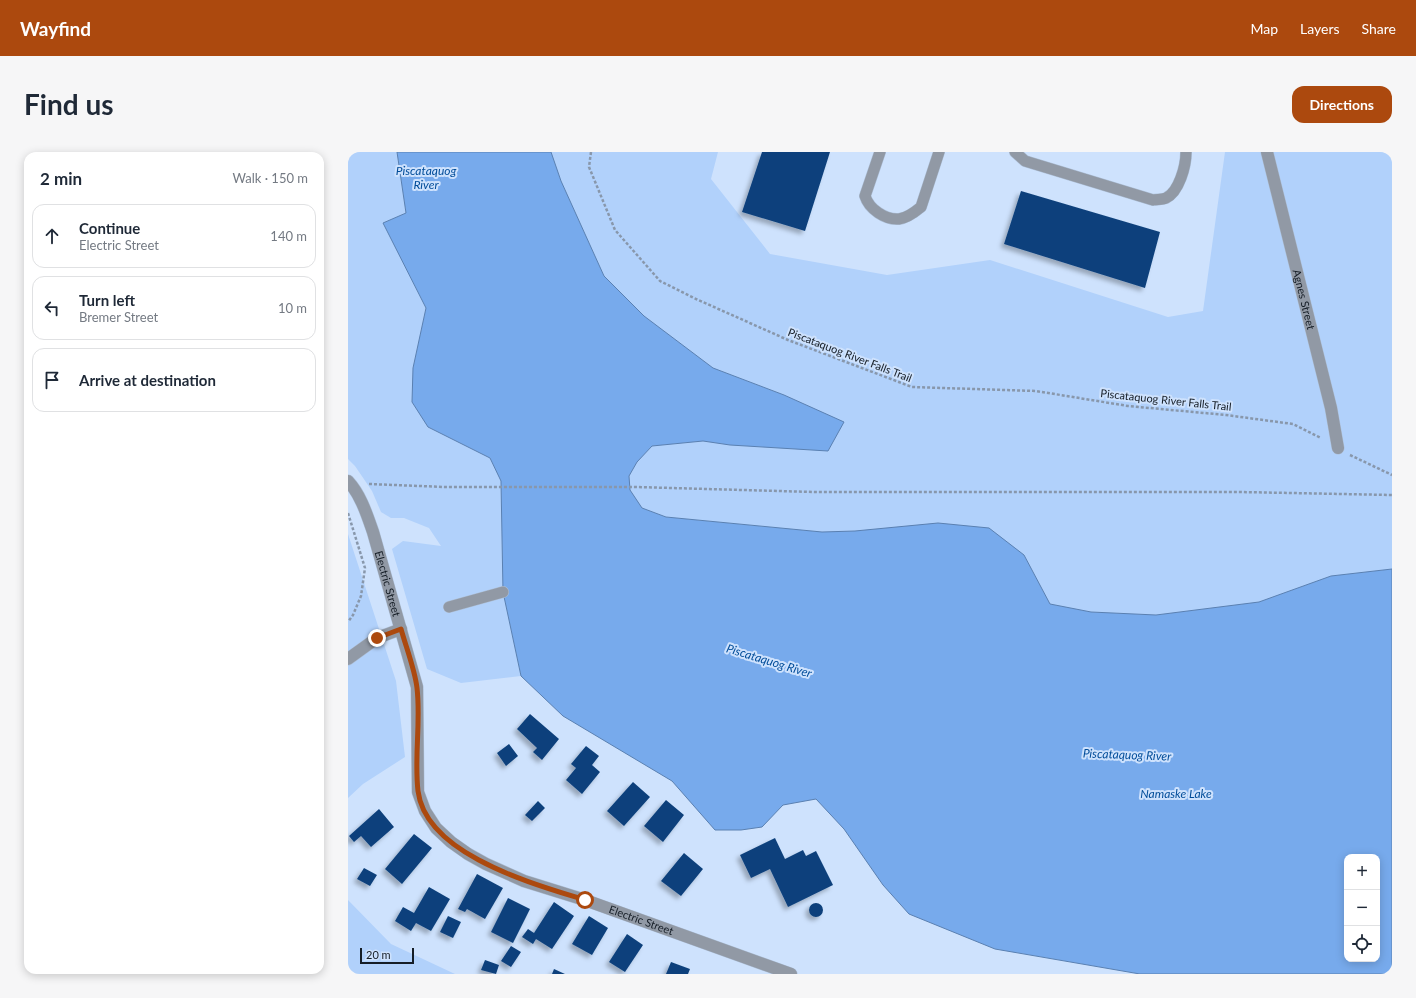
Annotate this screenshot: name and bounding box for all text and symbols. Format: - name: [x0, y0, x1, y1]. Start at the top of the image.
- text: Wayfind: [20, 17, 91, 40]
- text: Map: [1250, 20, 1278, 37]
- text: Layers: [1300, 20, 1340, 37]
- text: Share: [1362, 20, 1396, 37]
- button: Directions: [1292, 86, 1392, 123]
- text: Find us: [24, 87, 114, 121]
- water label: Piscataquog River: [396, 163, 456, 192]
- text: 2 min: [40, 168, 82, 189]
- text: Walk · 150 m: [232, 170, 308, 186]
- text: Continue: [79, 219, 140, 237]
- icon: ahead: [41, 225, 63, 247]
- text: 140 m: [270, 228, 307, 244]
- text: Electric Street: [79, 237, 159, 253]
- street label: Agnes Street: [1291, 268, 1318, 331]
- text: Turn left: [79, 291, 135, 309]
- icon: left: [41, 297, 63, 319]
- text: 10 m: [278, 300, 307, 316]
- text: Bremer Street: [79, 309, 158, 325]
- street label: Piscataquog River Falls Trail: [786, 325, 914, 384]
- icon: arrive: [41, 369, 63, 391]
- text: Arrive at destination: [79, 371, 216, 389]
- street label: Piscataquog River Falls Trail: [1100, 386, 1232, 413]
- street label: Electric Street: [373, 549, 404, 618]
- route end: [368, 629, 386, 647]
- water label: Piscataquog River: [725, 640, 814, 681]
- water label: Piscataquog River: [1083, 745, 1172, 764]
- water label: Namaske Lake: [1140, 786, 1212, 801]
- map controls: [1344, 854, 1380, 962]
- button: +: [1344, 854, 1380, 890]
- button: −: [1344, 890, 1380, 926]
- route start: [576, 891, 594, 909]
- street label: Electric Street: [607, 902, 676, 937]
- button: locate: [1344, 926, 1380, 962]
- scale bar: [360, 946, 414, 965]
- text: 20 m: [366, 948, 391, 961]

